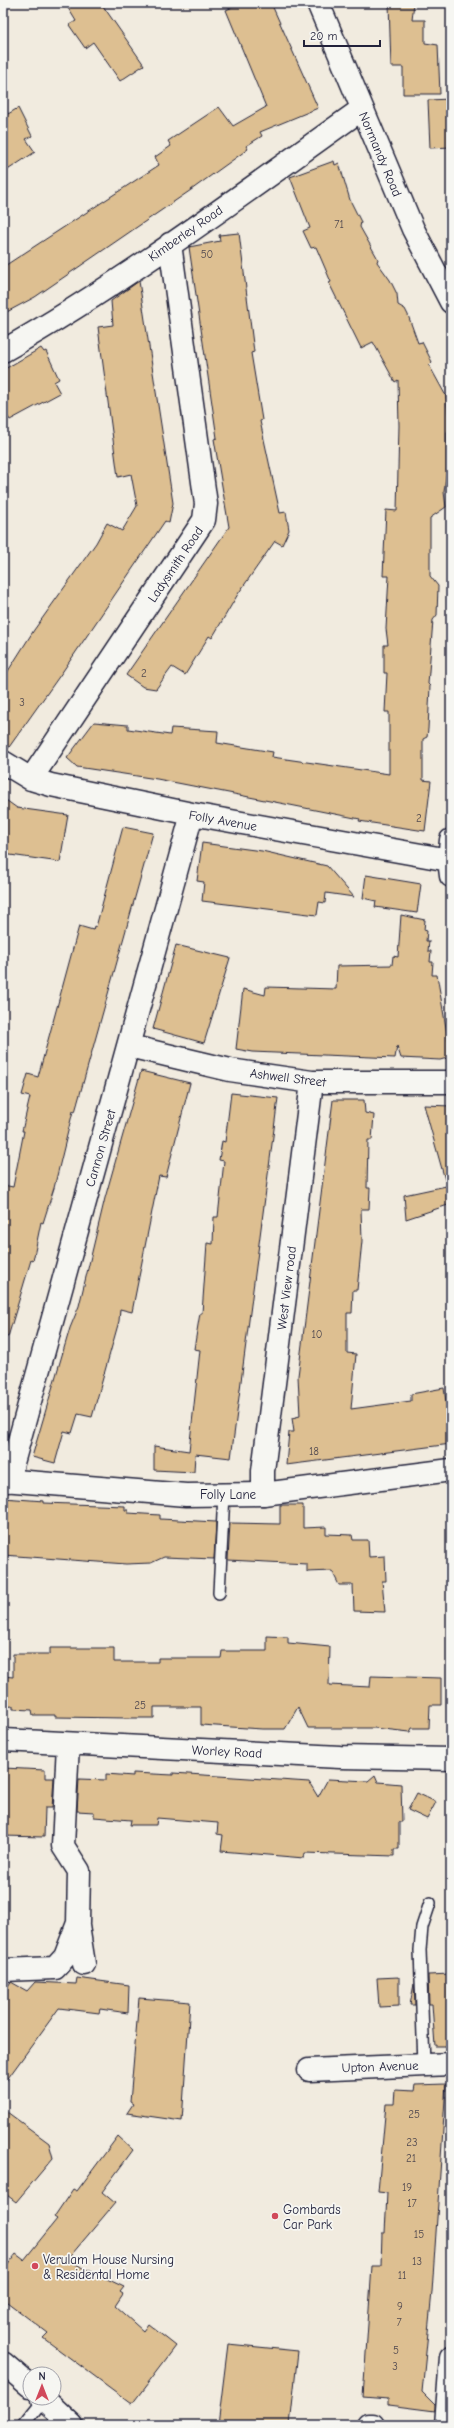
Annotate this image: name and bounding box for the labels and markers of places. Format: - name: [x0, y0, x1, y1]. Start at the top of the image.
- place label: Gombards Car Park: [283, 2202, 341, 2232]
- marker: Gombards Car Park: [270, 2211, 280, 2221]
- place label: Verulam House Nursing & Residental Home: [43, 2252, 174, 2282]
- marker: Verulam House Nursing & Residental Home: [30, 2261, 40, 2271]

